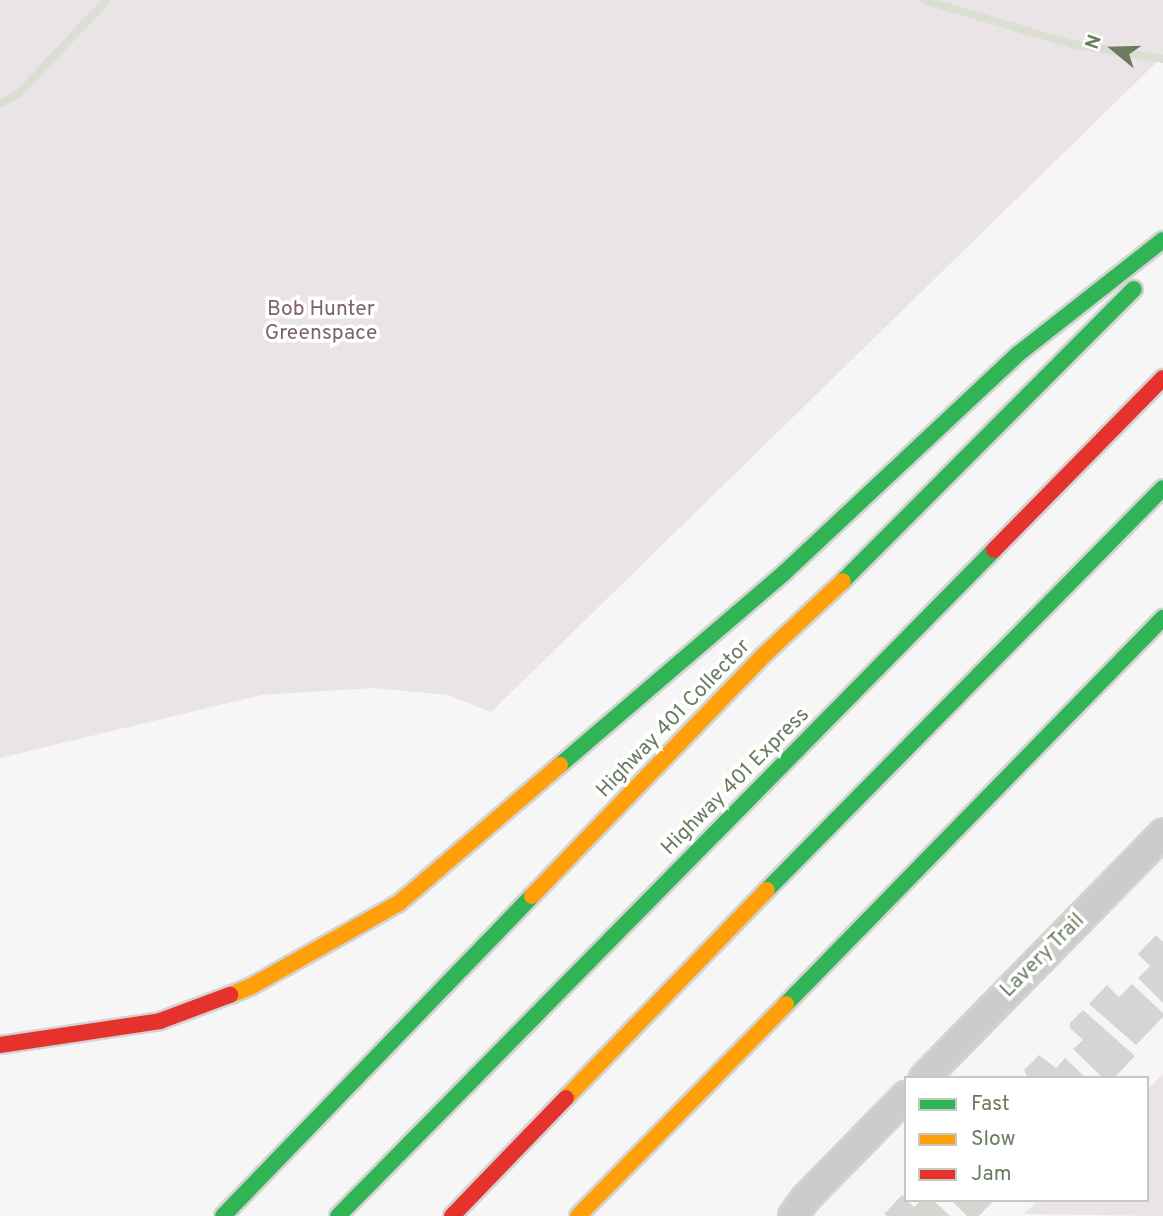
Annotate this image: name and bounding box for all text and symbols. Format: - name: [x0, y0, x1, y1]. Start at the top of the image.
- north arrow: [1079, 14, 1149, 84]
- text: N: [1081, 32, 1108, 53]
- park label: Bob Hunter Greenspace: [265, 297, 377, 347]
- street label: Highway 401 Collector: [592, 635, 756, 803]
- street label: Highway 401 Express: [657, 703, 815, 861]
- street label: Lavery Trail: [995, 908, 1091, 1004]
- legend: [904, 1076, 1149, 1202]
- text: Fast: [971, 1091, 1010, 1118]
- text: Slow: [971, 1126, 1016, 1153]
- text: Jam: [971, 1161, 1012, 1188]

